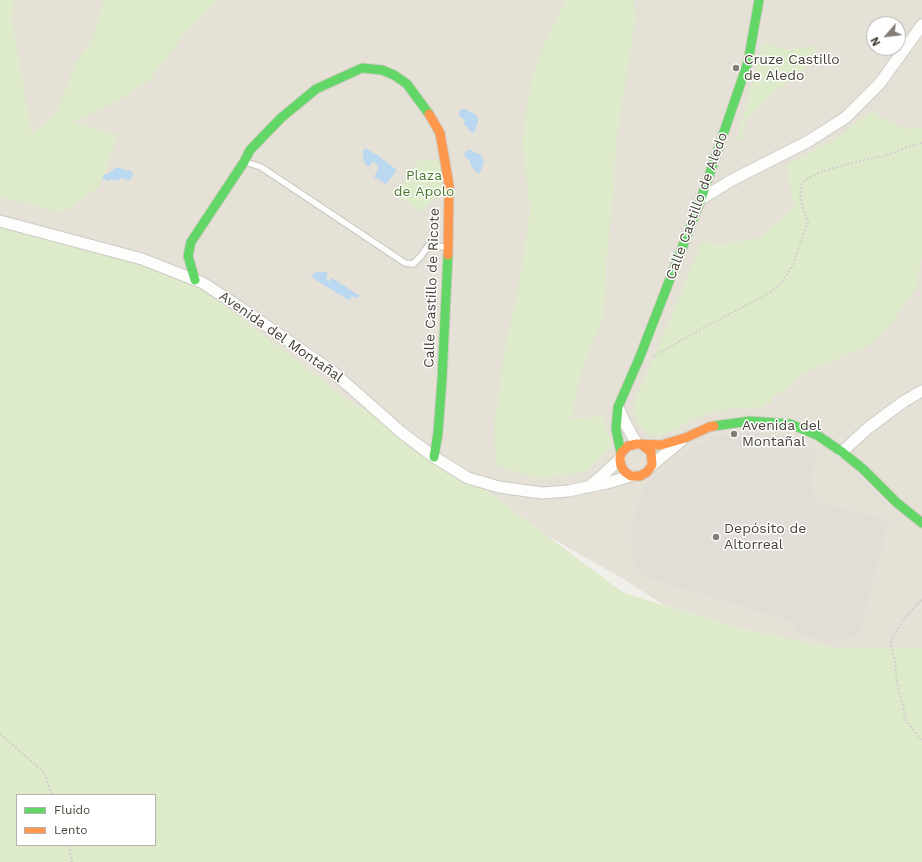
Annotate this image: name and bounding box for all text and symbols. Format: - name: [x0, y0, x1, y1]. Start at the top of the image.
- north arrow: [866, 16, 906, 56]
- text: N: [868, 35, 883, 48]
- place label: Cruze Castillo de Aledo: [744, 52, 840, 84]
- marker: Cruze Castillo de Aledo: [731, 63, 741, 73]
- street label: Calle Castillo de Aledo: [662, 130, 732, 282]
- park label: Plaza de Apolo: [394, 168, 454, 200]
- street label: Calle Castillo de Ricote: [421, 208, 443, 368]
- street label: Avenida del Montañal: [216, 288, 346, 386]
- place label: Avenida del Montañal: [742, 418, 821, 450]
- marker: Avenida del Montañal: [729, 429, 739, 439]
- place label: Depósito de Altorreal: [724, 521, 806, 554]
- marker: Depósito de Altorreal: [711, 532, 721, 542]
- legend: [16, 794, 156, 846]
- text: Fluido: [54, 803, 90, 817]
- text: Lento: [54, 823, 88, 837]

